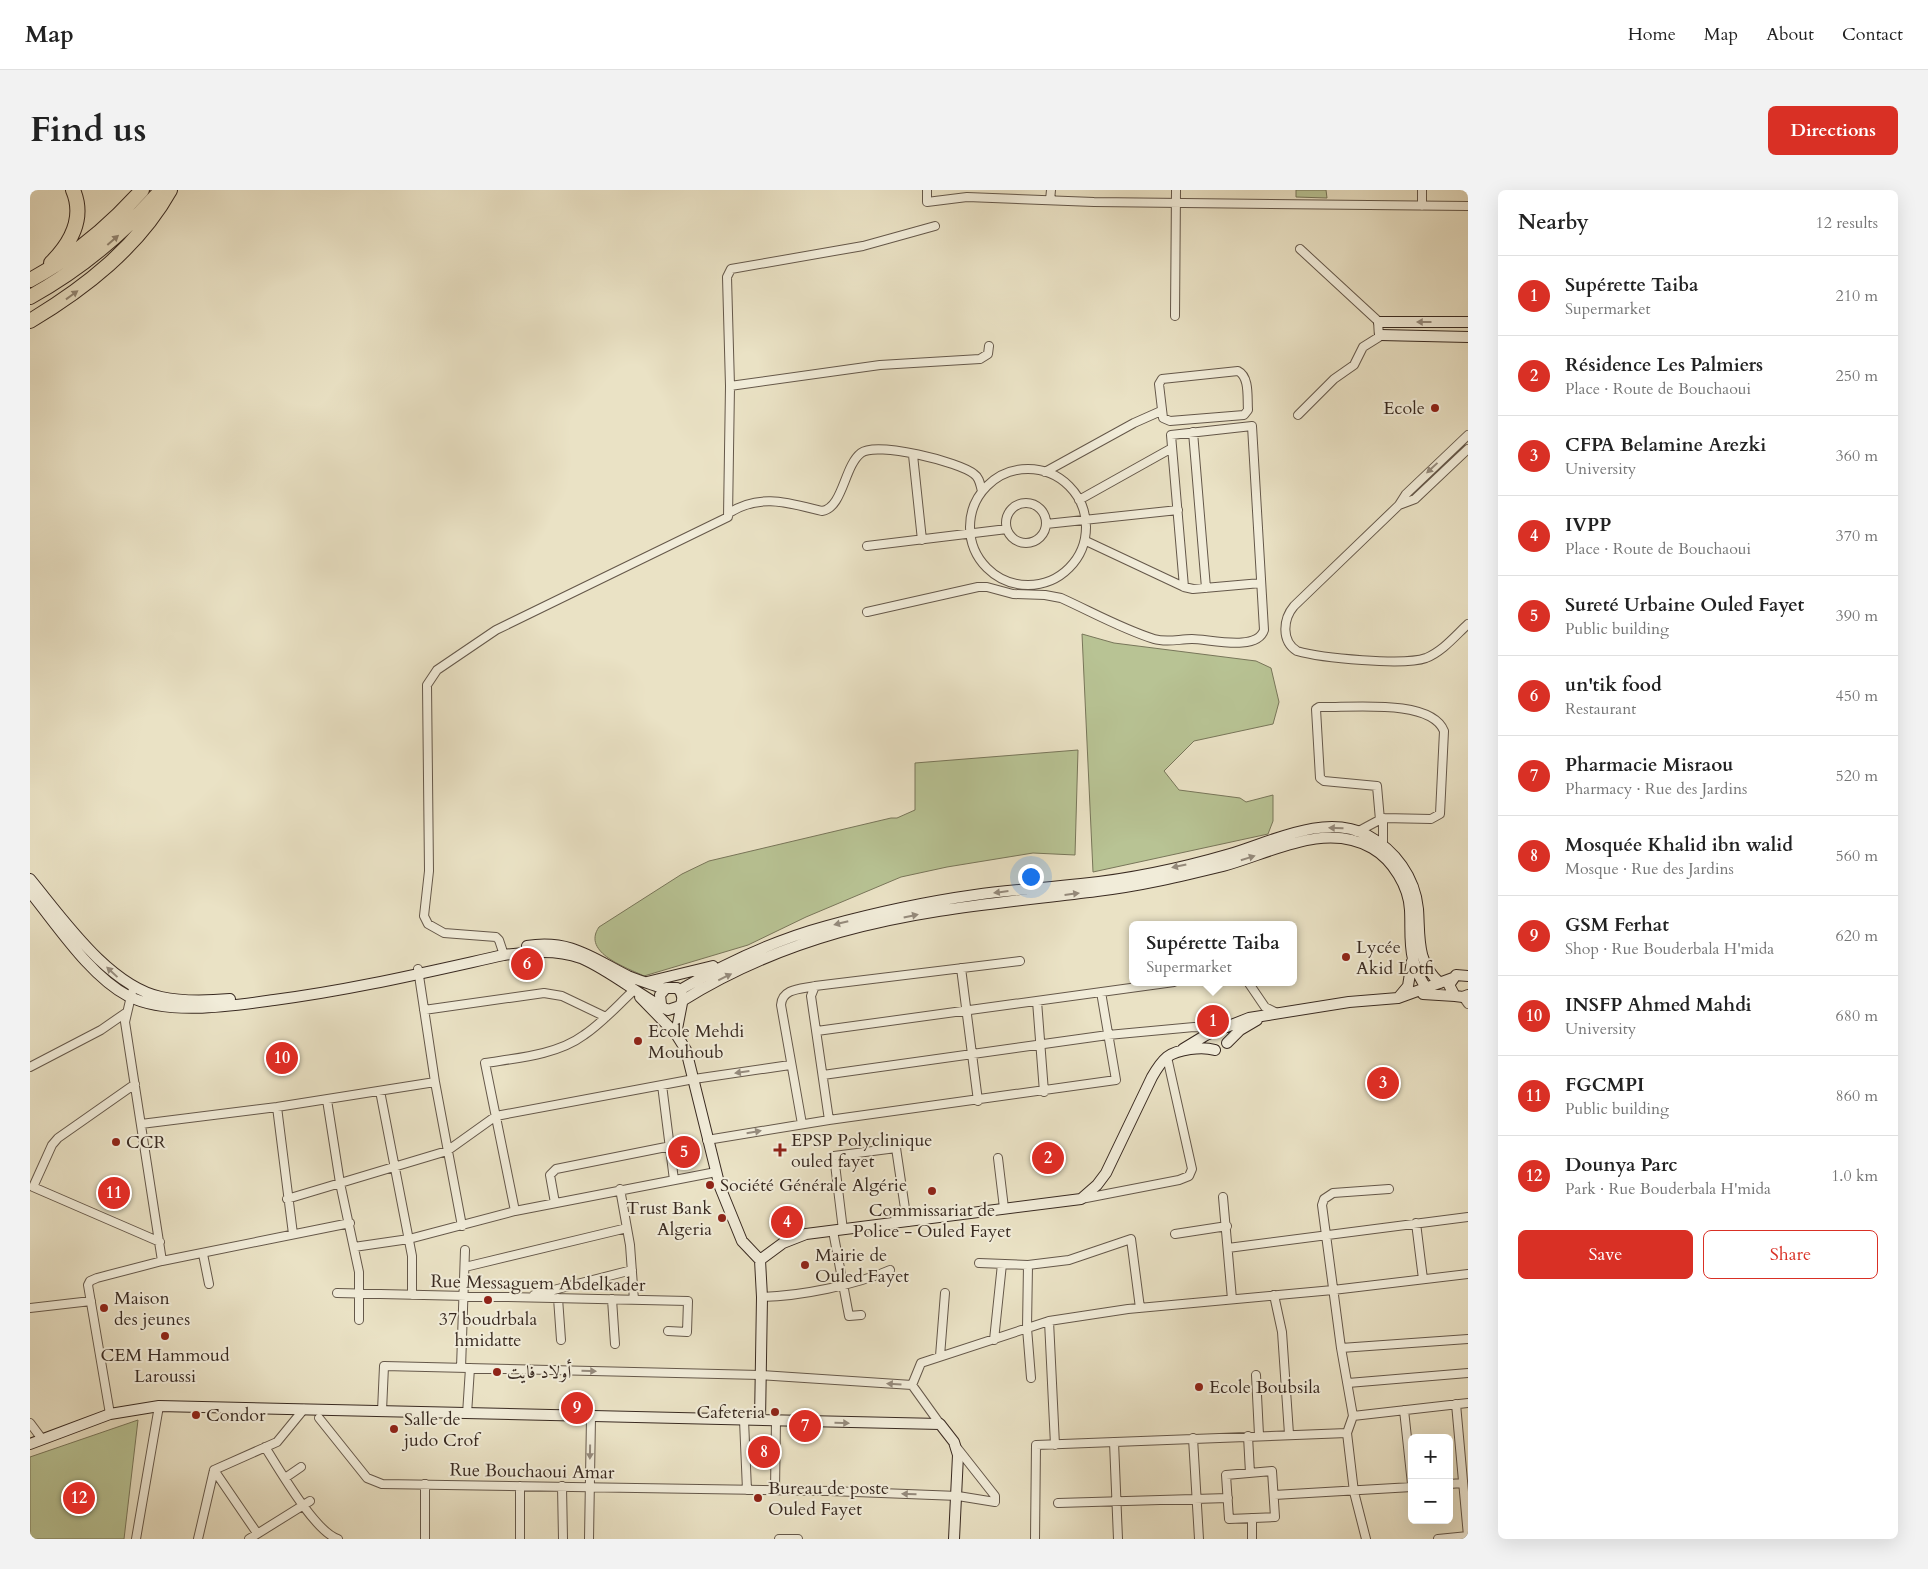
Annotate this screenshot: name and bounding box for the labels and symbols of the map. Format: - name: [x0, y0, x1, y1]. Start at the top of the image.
- one-way arrow: [106, 234, 119, 245]
- one-way arrow: [65, 290, 78, 300]
- one-way arrow: [1415, 318, 1431, 326]
- place label: Ecole: [1383, 396, 1425, 421]
- marker: Ecole: [1429, 402, 1441, 414]
- one-way arrow: [1427, 462, 1439, 474]
- one-way arrow: [1328, 824, 1344, 832]
- one-way arrow: [1241, 854, 1256, 862]
- one-way arrow: [1171, 862, 1186, 870]
- your location: [1018, 864, 1044, 890]
- one-way arrow: [993, 888, 1009, 896]
- one-way arrow: [1064, 890, 1080, 898]
- one-way arrow: [904, 912, 919, 920]
- one-way arrow: [834, 919, 849, 927]
- place label: Lycée Akid Lotfi: [1356, 935, 1434, 981]
- pin: 6: [511, 945, 543, 983]
- marker: Lycée Akid Lotfi: [1340, 951, 1352, 963]
- one-way arrow: [106, 966, 118, 978]
- one-way arrow: [717, 973, 732, 982]
- pin: 1: [1197, 1002, 1229, 1040]
- place label: Ecole Mehdi Mouhoub: [648, 1019, 744, 1065]
- marker: Ecole Mehdi Mouhoub: [632, 1035, 644, 1047]
- pin: 10: [266, 1039, 298, 1077]
- pin: 3: [1367, 1064, 1399, 1102]
- one-way arrow: [734, 1068, 750, 1076]
- one-way arrow: [747, 1128, 763, 1136]
- place label: EPSP Polyclinique ouled fayet: [791, 1128, 933, 1174]
- place label: CCR: [126, 1130, 167, 1155]
- pin: 5: [668, 1133, 700, 1171]
- marker: CCR: [110, 1136, 122, 1148]
- pin: 2: [1032, 1139, 1064, 1177]
- marker: EPSP Polyclinique ouled fayet: [773, 1143, 787, 1157]
- place label: Société Générale Algérie: [720, 1173, 907, 1198]
- pin: 11: [98, 1174, 130, 1212]
- marker: Société Générale Algérie: [704, 1179, 716, 1191]
- marker: Commissariat de Police - Ouled Fayet: [926, 1185, 938, 1197]
- place label: Trust Bank Algeria: [626, 1196, 712, 1242]
- place label: Commissariat de Police - Ouled Fayet: [853, 1198, 1011, 1244]
- pin: 4: [771, 1203, 803, 1241]
- marker: Trust Bank Algeria: [716, 1212, 728, 1224]
- place label: Mairie de Ouled Fayet: [815, 1243, 909, 1289]
- marker: Mairie de Ouled Fayet: [799, 1259, 811, 1271]
- street label: Rue Messaguem Abdelkader: [430, 1269, 646, 1298]
- place label: Maison des jeunes: [114, 1286, 190, 1332]
- marker: 37 boudrbala hmidatte: [482, 1294, 494, 1306]
- marker: Maison des jeunes: [98, 1302, 110, 1314]
- place label: 37 boudrbala hmidatte: [439, 1307, 537, 1353]
- marker: CEM Hammoud Laroussi: [159, 1330, 171, 1342]
- place label: CEM Hammoud Laroussi: [100, 1343, 230, 1389]
- place label: أولاد فايت: [507, 1359, 572, 1385]
- marker: أولاد فايت: [491, 1366, 503, 1378]
- one-way arrow: [581, 1367, 597, 1375]
- place label: Ecole Boubsila: [1209, 1375, 1321, 1400]
- one-way arrow: [886, 1379, 902, 1387]
- marker: Ecole Boubsila: [1193, 1381, 1205, 1393]
- pin: 9: [561, 1389, 593, 1427]
- place label: Cafeteria: [697, 1400, 765, 1425]
- place label: Condor: [206, 1403, 266, 1428]
- marker: Cafeteria: [769, 1406, 781, 1418]
- place label: Salle de judo Crof: [401, 1407, 482, 1453]
- pin: 7: [789, 1407, 821, 1445]
- marker: Condor: [190, 1409, 202, 1421]
- one-way arrow: [835, 1419, 851, 1427]
- marker: Salle de judo Crof: [388, 1423, 400, 1435]
- pin: 8: [748, 1433, 780, 1471]
- one-way arrow: [586, 1444, 594, 1460]
- street label: Rue Bouchaoui Amar: [449, 1458, 615, 1485]
- place label: Bureau de poste Ouled Fayet: [768, 1476, 889, 1522]
- pin: 12: [63, 1479, 95, 1517]
- one-way arrow: [901, 1490, 917, 1498]
- marker: Bureau de poste Ouled Fayet: [752, 1492, 764, 1504]

